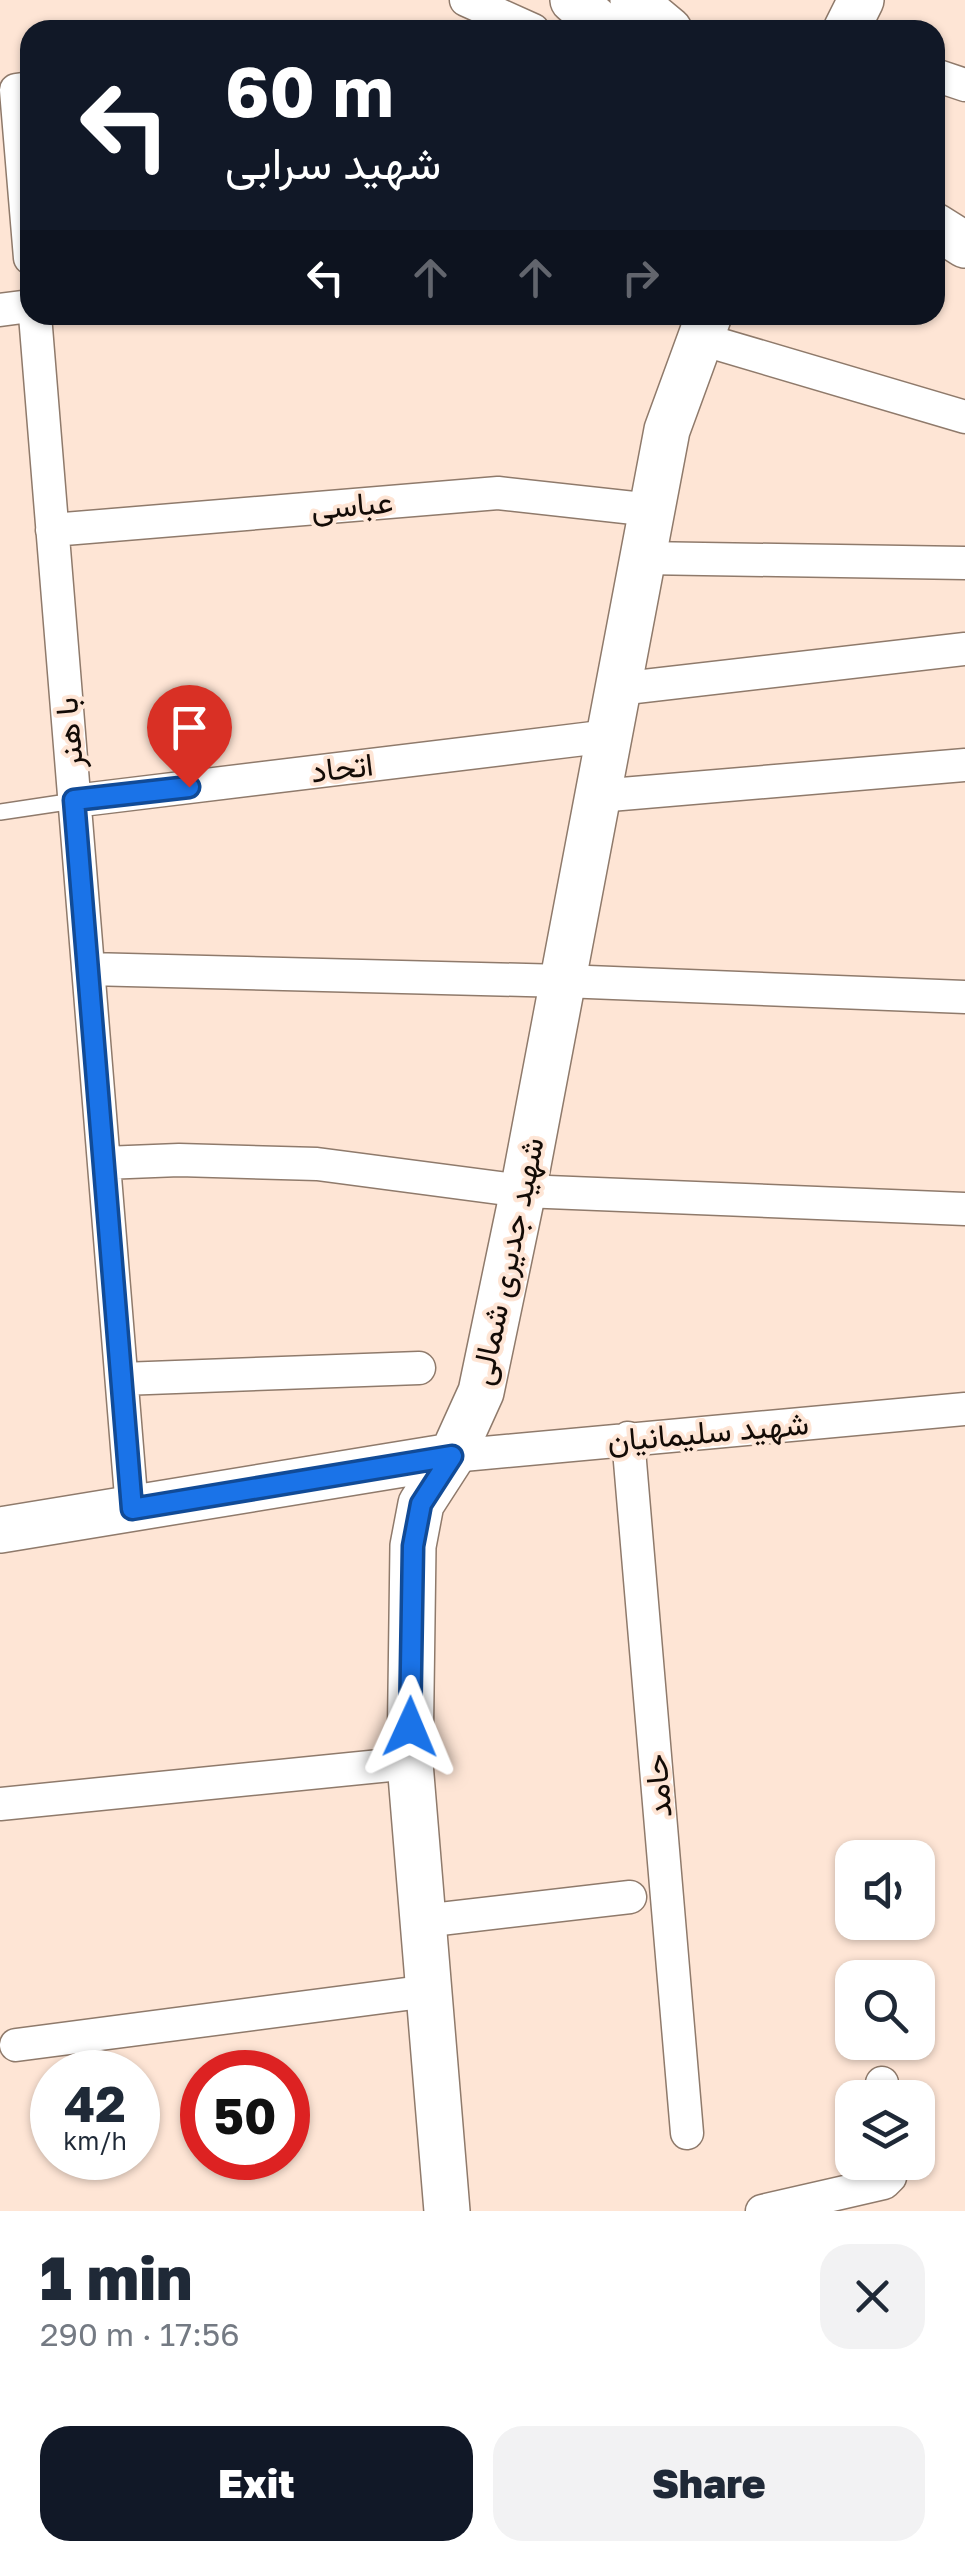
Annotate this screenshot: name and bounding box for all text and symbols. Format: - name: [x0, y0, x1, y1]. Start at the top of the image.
- text: 60 m: [225, 48, 394, 132]
- icon: left: [60, 60, 190, 190]
- text: شهید سرابی: [225, 135, 441, 189]
- icon: left: [298, 250, 353, 305]
- icon: ahead: [403, 250, 458, 305]
- icon: ahead: [508, 250, 563, 305]
- icon: right: [613, 250, 668, 305]
- street label: عباسی: [309, 481, 395, 528]
- pin: [147, 685, 232, 788]
- street label: با هنر: [46, 696, 92, 771]
- icon: arrive: [162, 700, 217, 755]
- street label: اتحاد: [308, 744, 375, 790]
- street label: شهید جدیری شمالی: [461, 1133, 553, 1389]
- street label: شهید سلیمانیان: [605, 1403, 811, 1461]
- position arrow: [358, 1675, 462, 1779]
- street label: حامد: [635, 1753, 679, 1820]
- map controls: [835, 1840, 935, 2180]
- button: sound: [835, 1840, 935, 1940]
- button: search: [835, 1960, 935, 2060]
- speed limit sign: 50: [180, 2050, 310, 2180]
- text: 42: [64, 2073, 126, 2133]
- button: layers: [835, 2080, 935, 2180]
- text: km/h: [63, 2125, 127, 2156]
- text: 1 min: [40, 2241, 192, 2313]
- button: close: [820, 2244, 925, 2349]
- text: 290 m · 17:56: [40, 2315, 240, 2353]
- button: Exit: [40, 2426, 473, 2541]
- button: Share: [493, 2426, 925, 2541]

